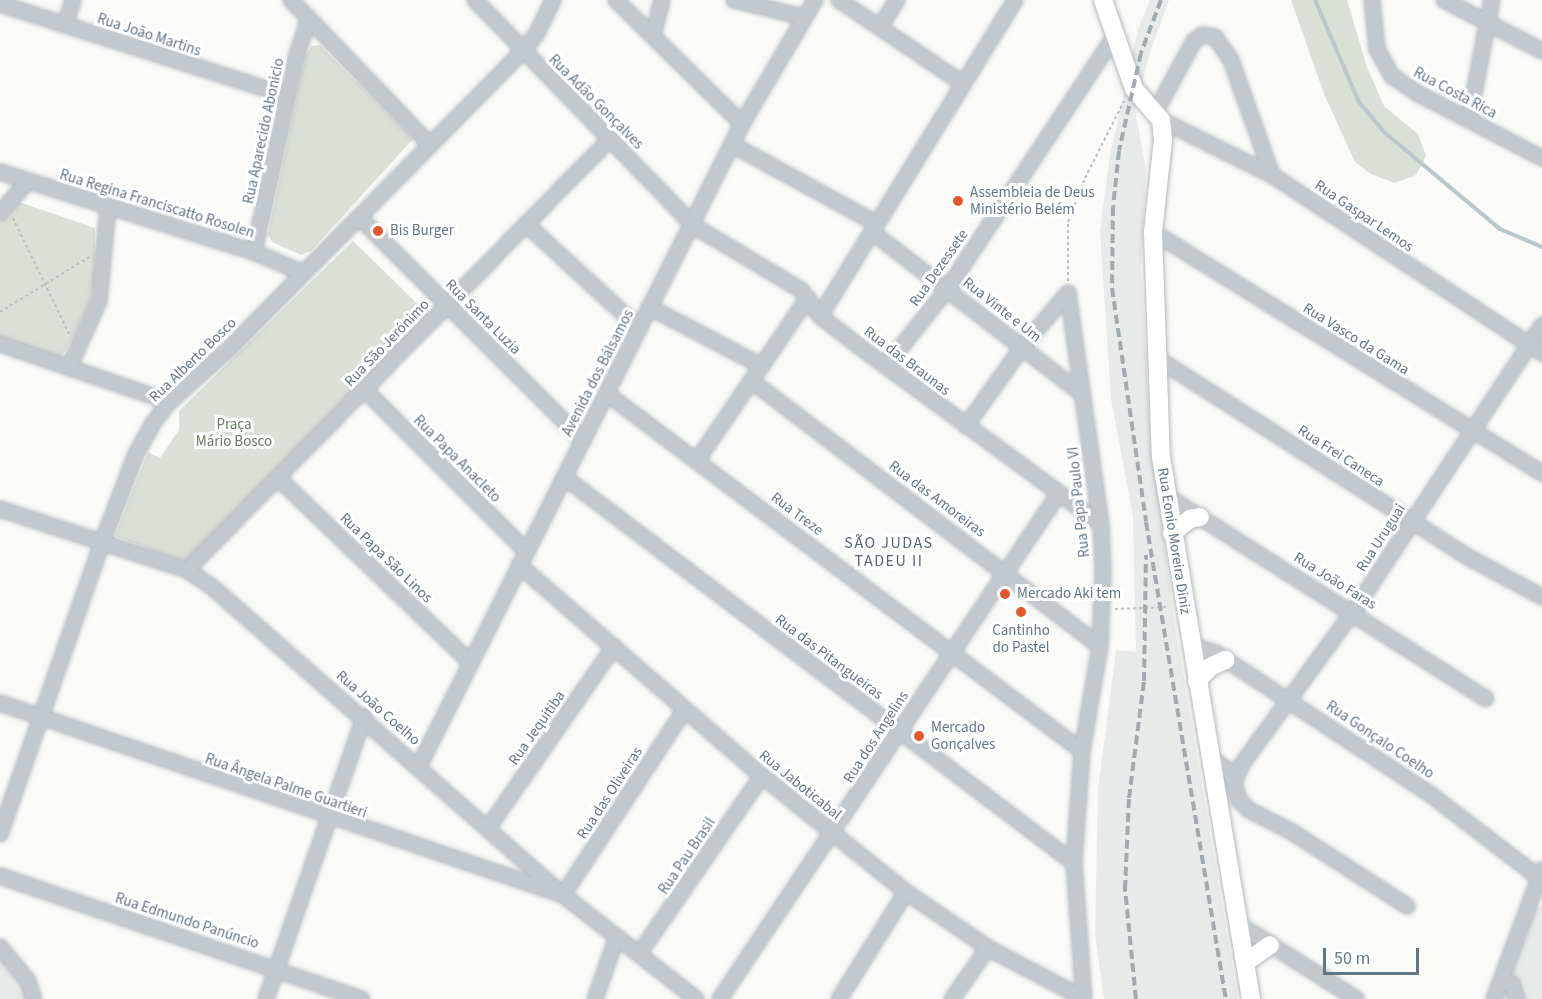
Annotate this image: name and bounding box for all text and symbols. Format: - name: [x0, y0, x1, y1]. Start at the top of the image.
- street label: Rua João Martins: [95, 10, 203, 60]
- street label: Rua Adão Gonçalves: [545, 51, 647, 153]
- street label: Rua Aparecido Abonicio: [240, 56, 288, 206]
- street label: Rua Costa Rica: [1410, 64, 1500, 122]
- street label: Rua Regina Franciscatto Rosolen: [57, 166, 257, 242]
- street label: Rua Gaspar Lemos: [1311, 176, 1417, 256]
- place label: Assembleia de Deus Ministério Belém: [970, 183, 1095, 218]
- marker: Assembleia de Deus Ministério Belém: [951, 194, 965, 208]
- place label: Bis Burger: [390, 222, 454, 240]
- marker: Bis Burger: [371, 224, 385, 238]
- street label: Rua Dezessete: [906, 226, 972, 310]
- street label: Rua Vinte e Um: [959, 274, 1045, 346]
- street label: Rua Santa Luzia: [442, 276, 524, 358]
- street label: Rua São Jerónimo: [341, 296, 433, 390]
- street label: Rua Vasco da Gama: [1300, 299, 1412, 379]
- street label: Avenida dos Bálsamos: [558, 307, 638, 439]
- street label: Rua Alberto Bosco: [146, 314, 240, 406]
- street label: Rua das Braunas: [860, 323, 954, 399]
- street label: Rua Papa Anacleto: [410, 412, 504, 506]
- park label: Praça Mário Bosco: [196, 415, 272, 450]
- street label: Rua Frei Caneca: [1294, 421, 1388, 491]
- street label: Rua Papa Paulo VI: [1064, 446, 1094, 558]
- street label: Rua das Amoreiras: [885, 457, 989, 541]
- street label: Rua Eonio Moreira Diniz: [1154, 467, 1194, 615]
- street label: Rua Treze: [767, 489, 827, 539]
- street label: Rua Uruguai: [1352, 501, 1410, 575]
- street label: Rua Papa São Linos: [336, 509, 436, 607]
- district label: SÃO JUDAS TADEU II: [844, 533, 934, 571]
- street label: Rua João Faras: [1290, 548, 1380, 614]
- place label: Mercado Aki tem: [1017, 585, 1121, 603]
- marker: Mercado Aki tem: [998, 587, 1012, 601]
- marker: Cantinho do Pastel: [1014, 605, 1028, 619]
- street label: Rua das Pitangueiras: [771, 610, 887, 704]
- place label: Cantinho do Pastel: [992, 621, 1050, 656]
- street label: Rua João Coelho: [332, 667, 424, 749]
- street label: Rua Jequitiba: [505, 687, 569, 769]
- street label: Rua dos Angelins: [840, 688, 912, 786]
- street label: Rua Gonçalo Coelho: [1323, 697, 1437, 783]
- place label: Mercado Gonçalves: [931, 718, 995, 753]
- marker: Mercado Gonçalves: [912, 729, 926, 743]
- street label: Rua das Oliveiras: [573, 743, 647, 843]
- street label: Rua Jaboticabal: [755, 746, 845, 824]
- street label: Rua Ângela Palme Guartieri: [203, 750, 369, 822]
- street label: Rua Pau Brasil: [655, 814, 719, 898]
- street label: Rua Edmundo Panúncio: [113, 889, 261, 953]
- scale bar: [1326, 936, 1422, 974]
- text: 50 m: [1334, 946, 1370, 971]

